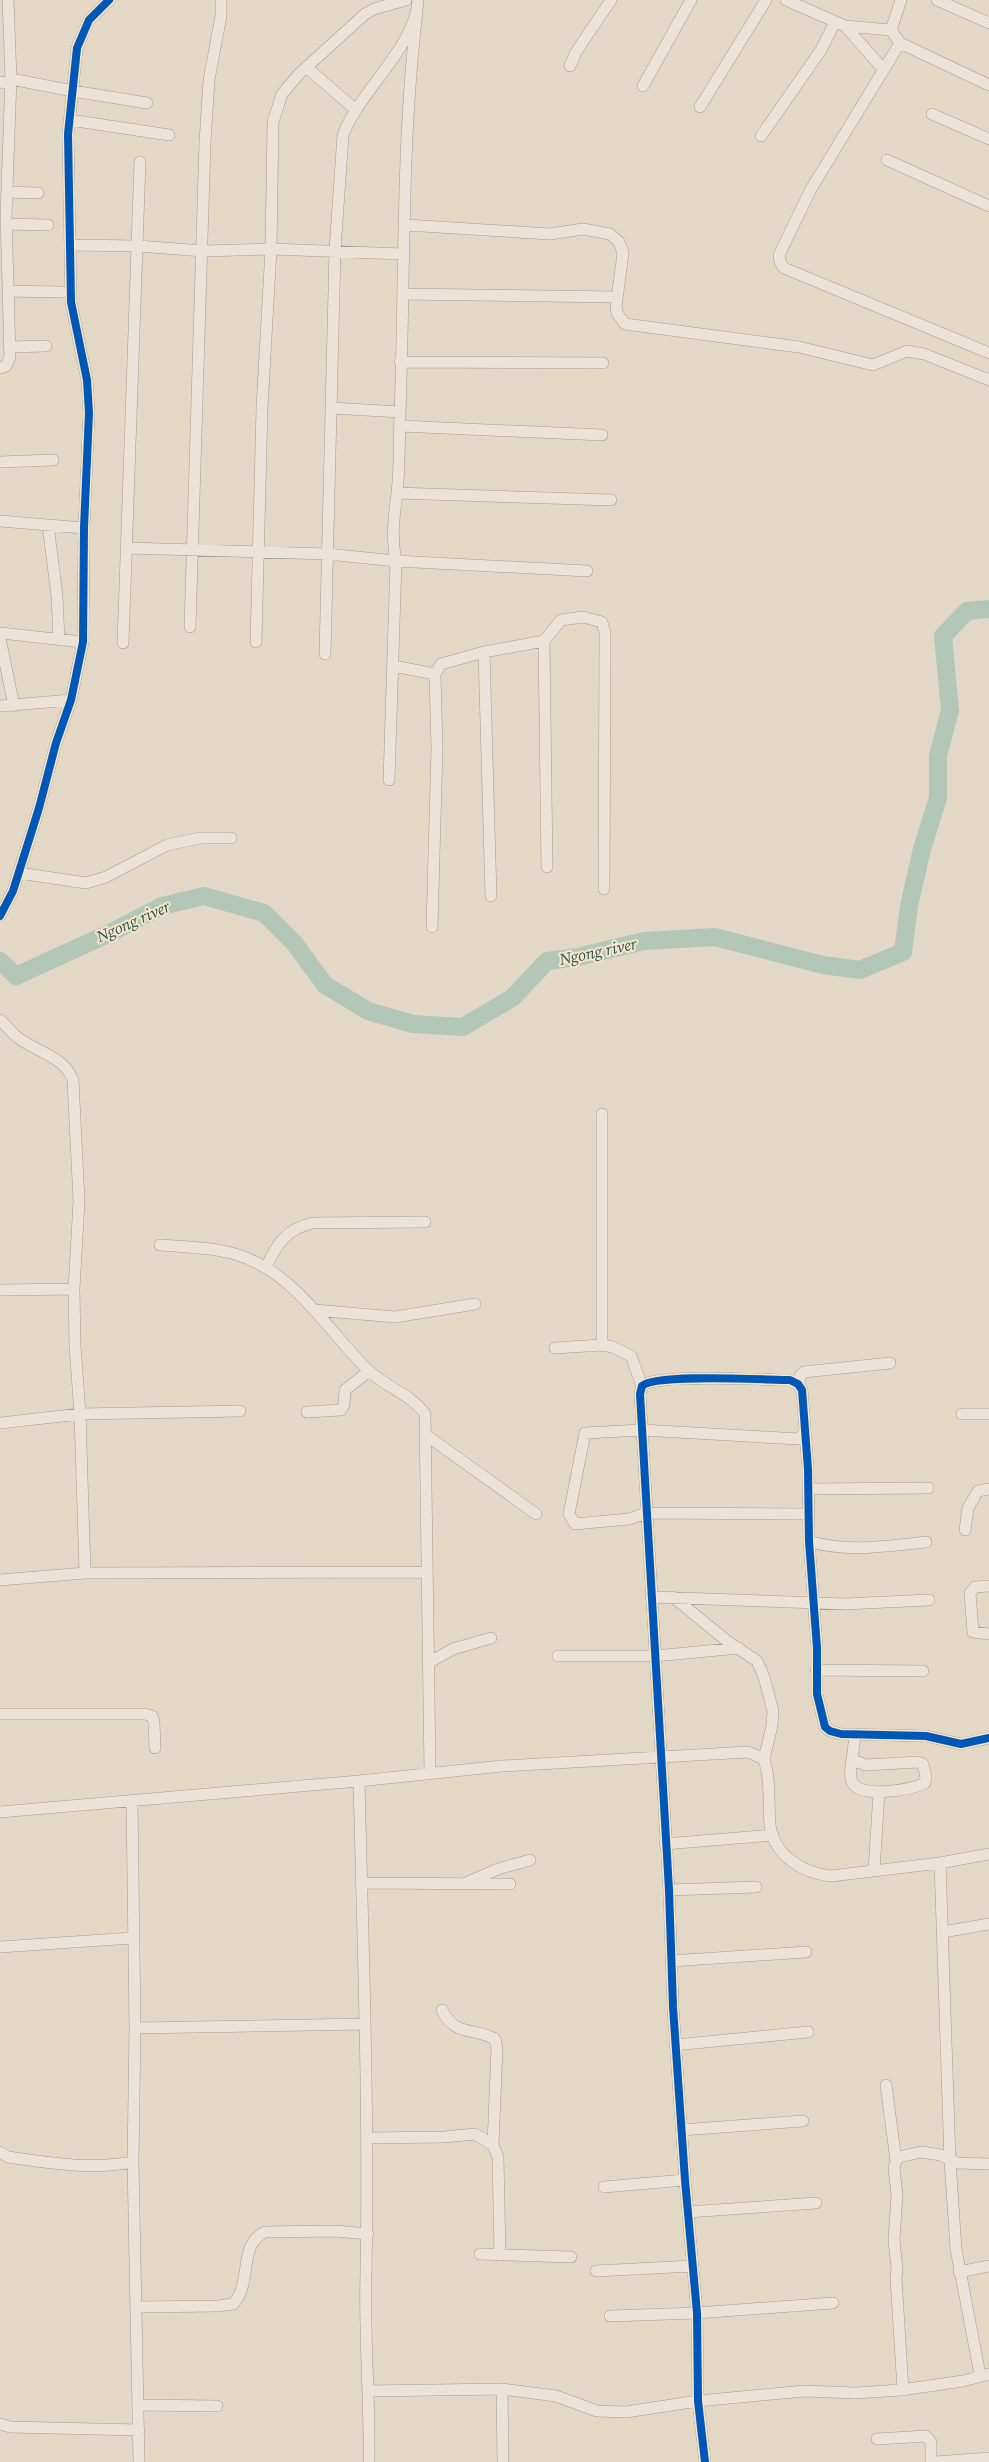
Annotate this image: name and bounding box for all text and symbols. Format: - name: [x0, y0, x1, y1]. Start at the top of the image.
- water label: Ngong river: [92, 895, 174, 947]
- water label: Ngong river: [556, 932, 639, 970]

